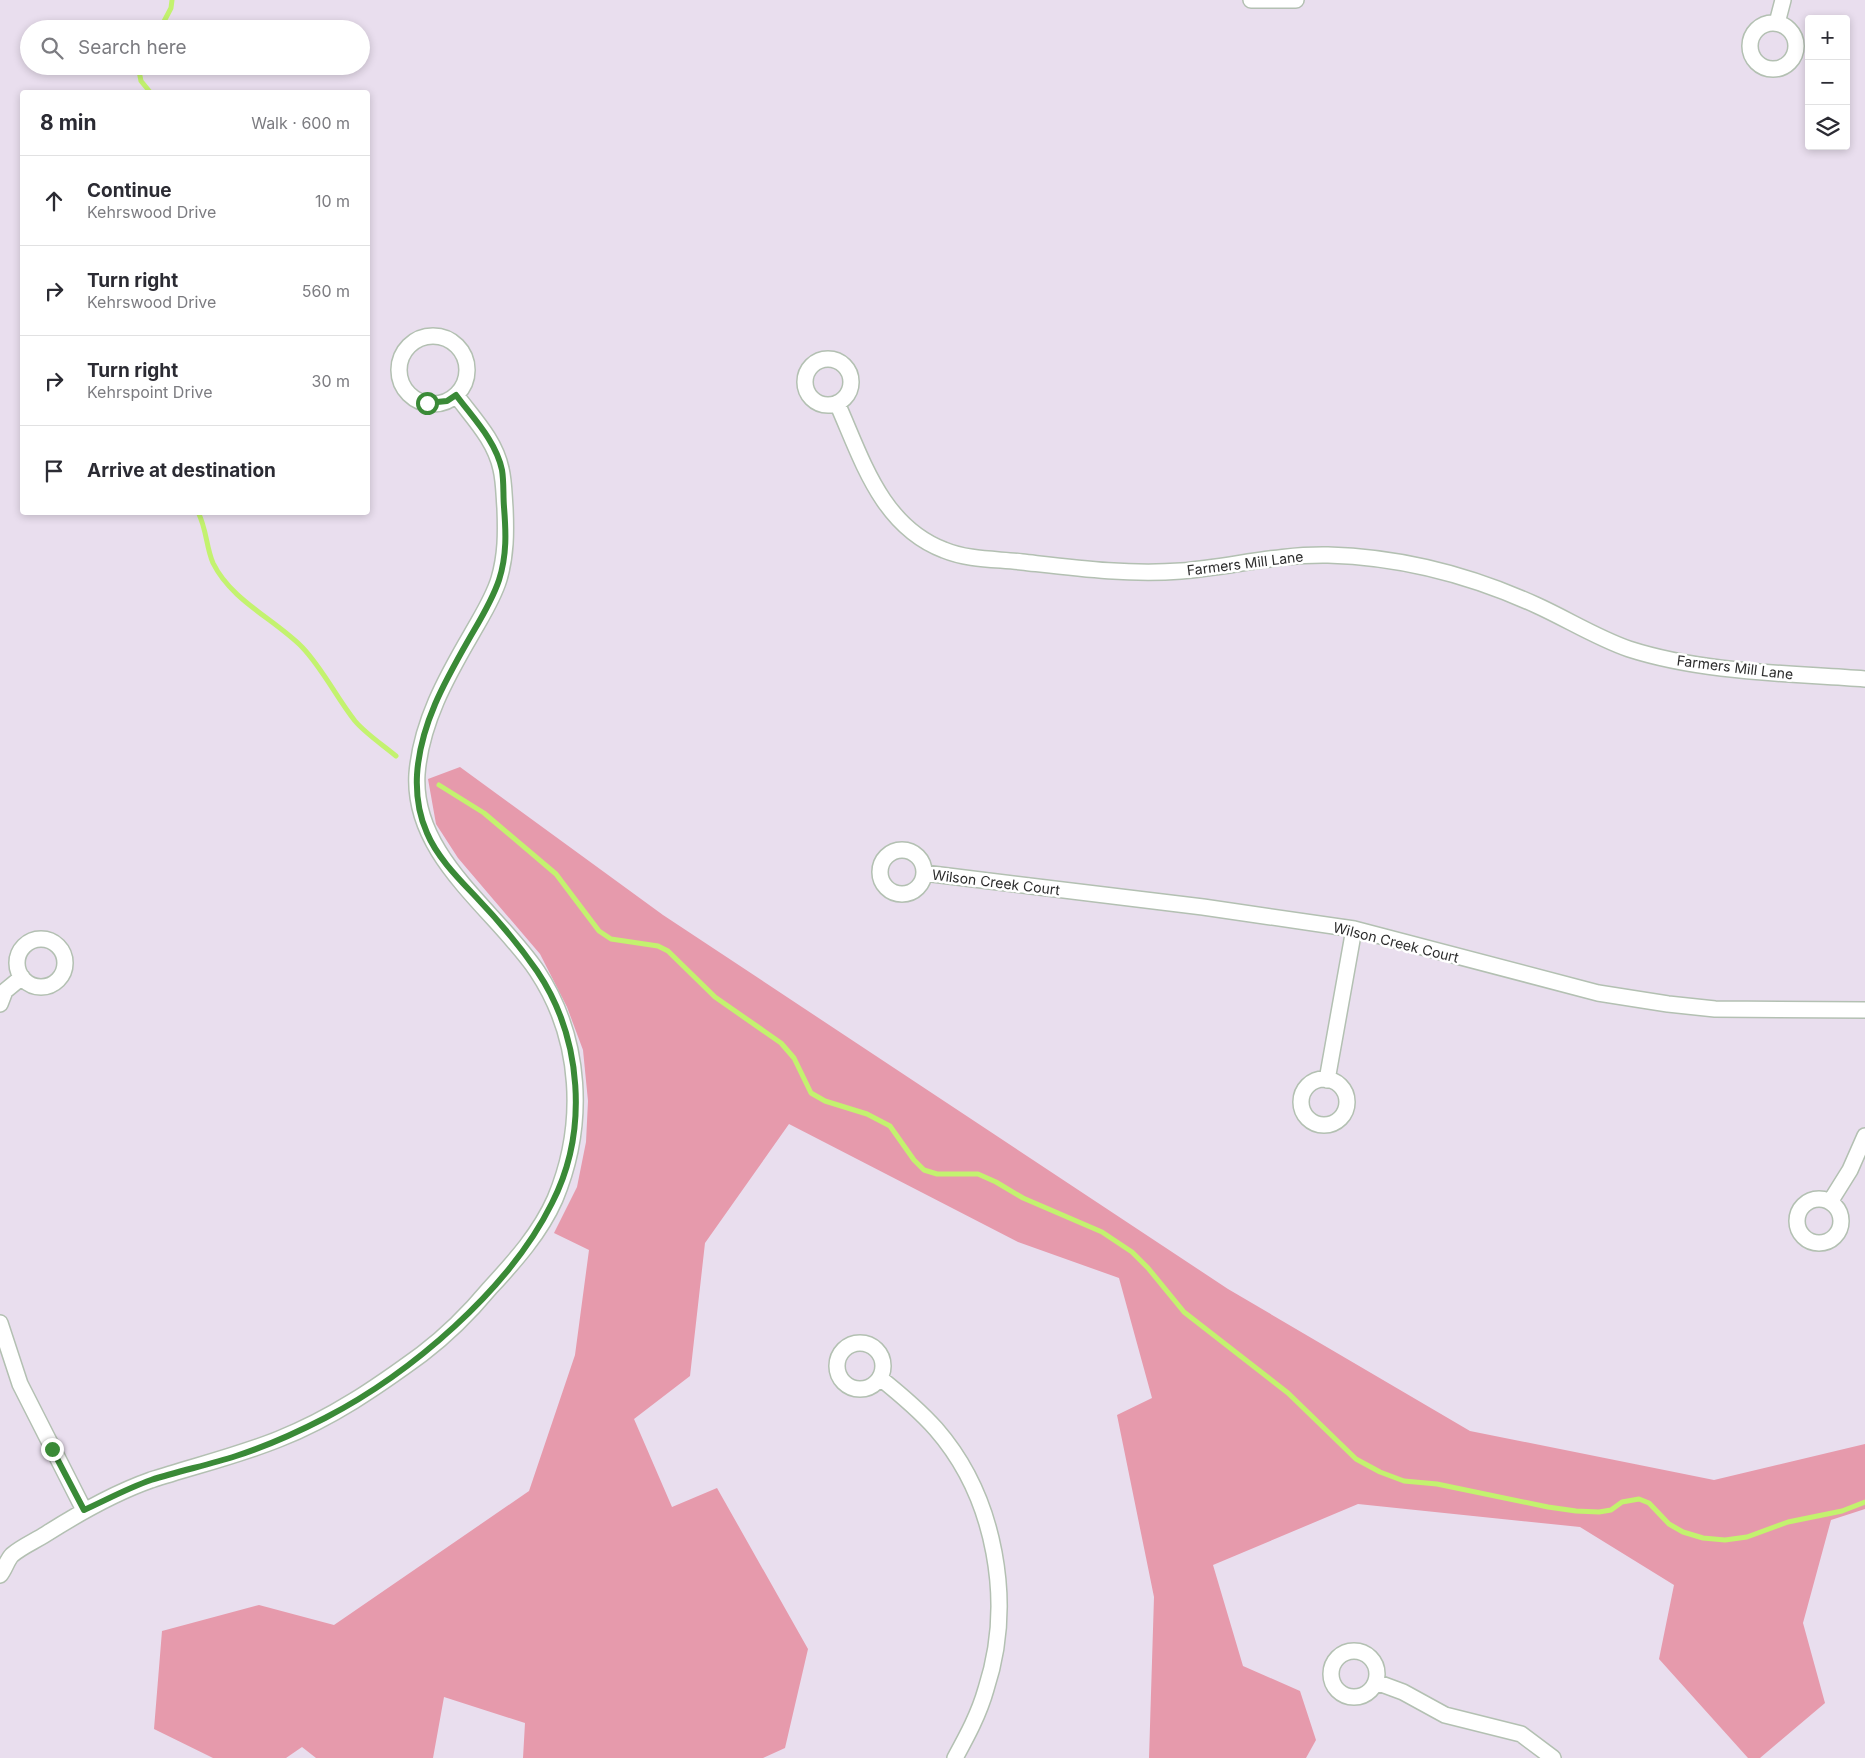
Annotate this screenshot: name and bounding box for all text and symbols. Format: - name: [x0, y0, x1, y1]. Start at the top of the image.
- map controls: [1805, 15, 1850, 150]
- button: +: [1805, 15, 1850, 60]
- search box: [20, 20, 370, 75]
- icon: search: [38, 34, 66, 62]
- text: Search here: [78, 36, 187, 59]
- button: −: [1805, 60, 1850, 105]
- button: layers: [1805, 105, 1850, 150]
- text: 8 min: [40, 110, 97, 135]
- text: Walk · 600 m: [251, 113, 350, 133]
- text: Continue: [87, 179, 172, 202]
- icon: ahead: [40, 187, 68, 215]
- text: 10 m: [315, 191, 350, 211]
- text: Kehrswood Drive: [87, 202, 216, 222]
- text: Turn right: [87, 269, 178, 292]
- icon: right: [40, 277, 68, 305]
- text: 560 m: [302, 281, 350, 301]
- text: Kehrswood Drive: [87, 292, 216, 312]
- text: Turn right: [87, 359, 178, 382]
- icon: right: [40, 367, 68, 395]
- text: 30 m: [312, 371, 350, 391]
- text: Kehrspoint Drive: [87, 382, 213, 402]
- route start: [416, 392, 439, 415]
- icon: arrive: [40, 457, 68, 485]
- text: Arrive at destination: [87, 459, 276, 482]
- street label: Farmers Mill Lane: [1186, 547, 1304, 579]
- street label: Farmers Mill Lane: [1676, 651, 1794, 683]
- street label: Wilson Creek Court: [931, 866, 1061, 898]
- street label: Wilson Creek Court: [1331, 918, 1461, 966]
- route end: [41, 1438, 64, 1461]

